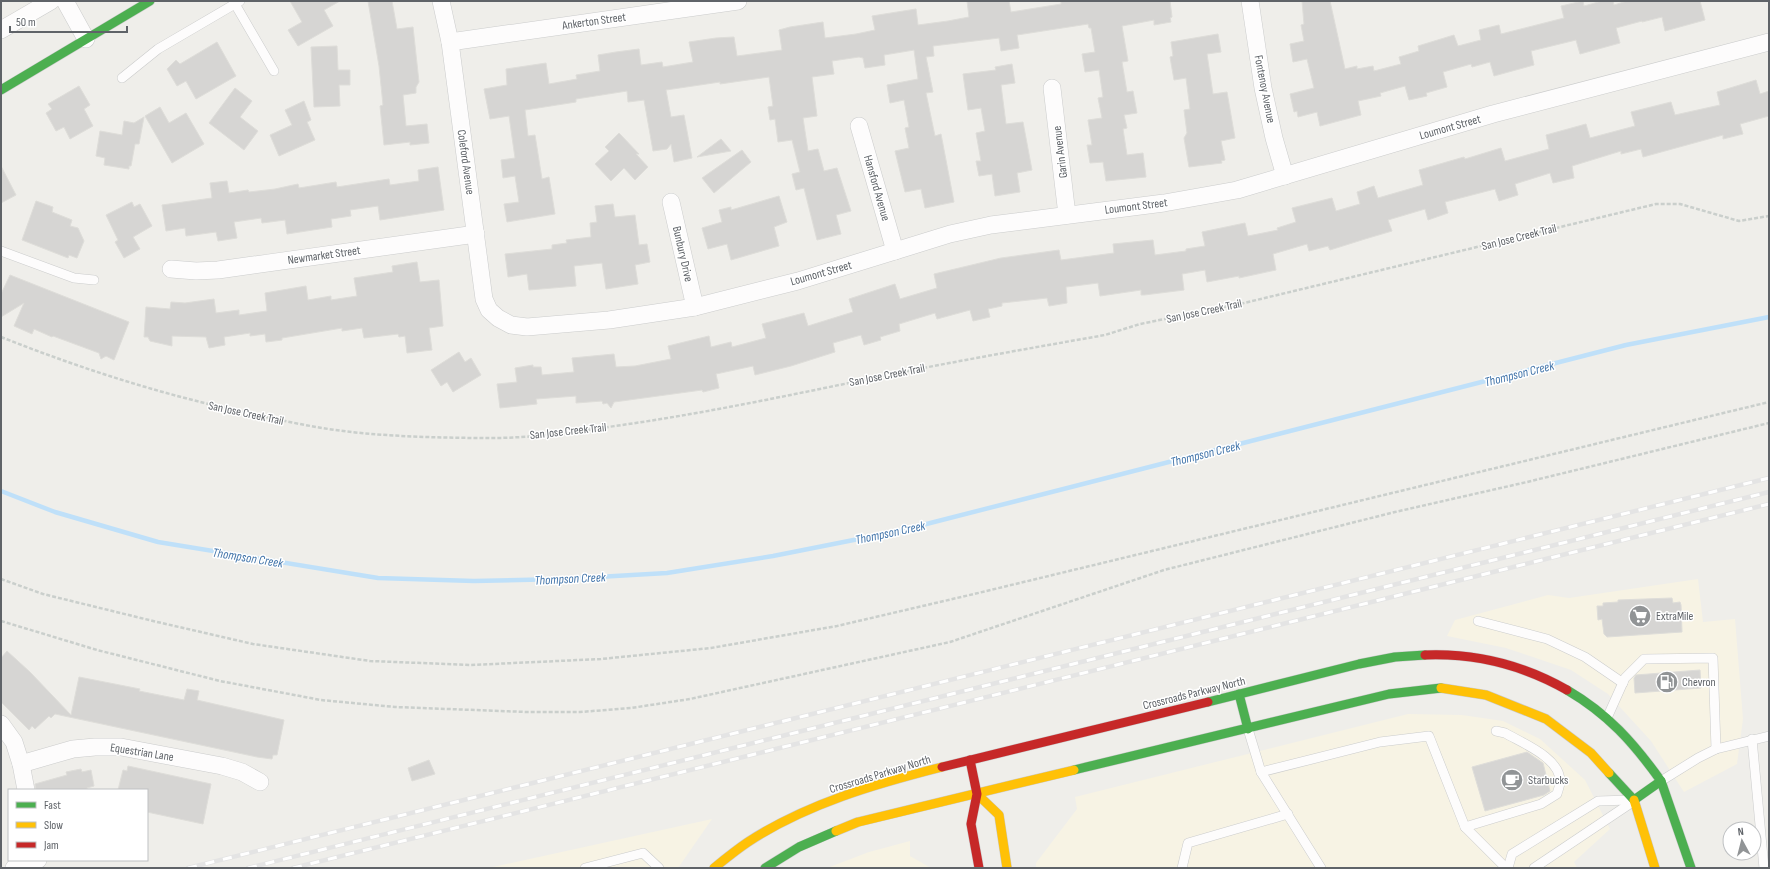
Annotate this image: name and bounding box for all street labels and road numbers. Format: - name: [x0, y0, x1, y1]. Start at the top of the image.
- street label: Ankerton Street: [560, 10, 627, 34]
- street label: Fontenoy Avenue: [1251, 54, 1278, 124]
- street label: Loumont Street: [1418, 111, 1483, 143]
- street label: Garin Avenue: [1050, 125, 1071, 179]
- street label: Coleford Avenue: [454, 129, 478, 196]
- street label: Hansford Avenue: [860, 153, 893, 223]
- street label: Loumont Street: [1104, 195, 1169, 218]
- street label: San Jose Creek Trail: [1480, 221, 1558, 254]
- street label: Bunbury Drive: [669, 225, 696, 284]
- street label: Newmarket Street: [287, 243, 362, 268]
- street label: Loumont Street: [789, 257, 854, 289]
- street label: San Jose Creek Trail: [1165, 296, 1243, 327]
- street label: San Jose Creek Trail: [848, 361, 926, 390]
- street label: San Jose Creek Trail: [207, 398, 285, 429]
- street label: San Jose Creek Trail: [529, 420, 607, 443]
- street label: Crossroads Parkway North: [1141, 673, 1247, 713]
- street label: Equestrian Lane: [109, 740, 175, 765]
- street label: Crossroads Parkway North: [828, 752, 933, 797]

